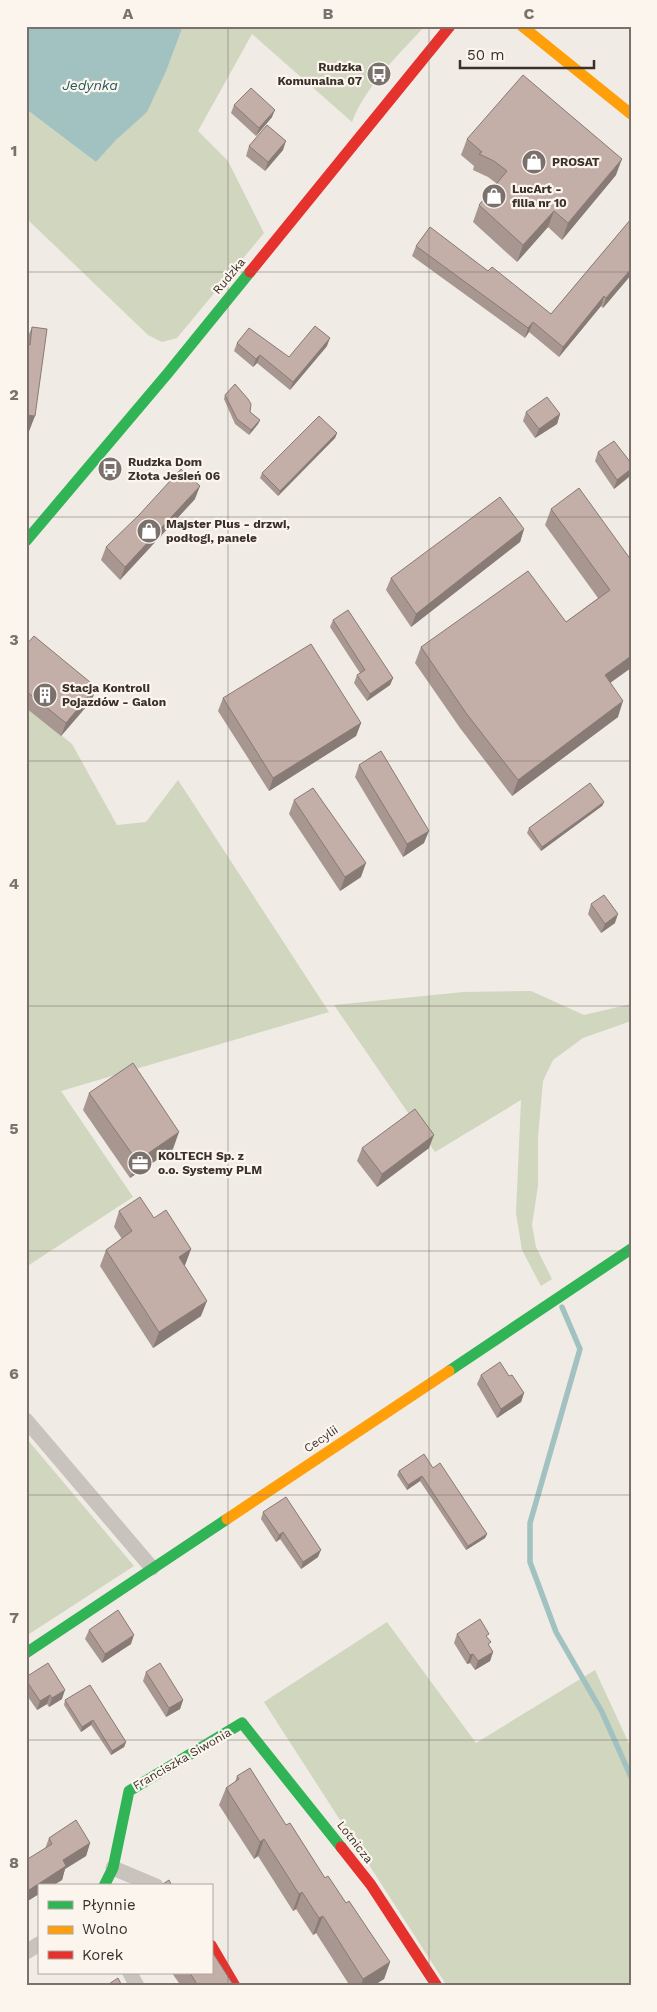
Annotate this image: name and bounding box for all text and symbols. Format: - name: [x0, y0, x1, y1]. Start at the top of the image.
- text: A: [123, 4, 134, 23]
- text: B: [323, 4, 334, 23]
- text: C: [524, 4, 535, 23]
- scale bar: [460, 38, 593, 70]
- text: 50 m: [467, 46, 504, 64]
- place label: Rudzka Komunalna 07: [278, 60, 362, 88]
- bus stop icon: Rudzka Komunalna 07: [366, 61, 392, 87]
- water label: Jedynka: [62, 77, 118, 93]
- text: 1: [11, 141, 17, 160]
- shop icon: PROSAT: [521, 149, 547, 175]
- place label: PROSAT: [552, 155, 600, 169]
- place label: LucArt - filia nr 10: [512, 182, 567, 210]
- shop icon: LucArt - filia nr 10: [481, 183, 507, 209]
- street label: Rudzka: [210, 255, 248, 297]
- text: 2: [9, 385, 19, 404]
- place label: Rudzka Dom Złota Jesień 06: [128, 455, 220, 483]
- bus stop icon: Rudzka Dom Złota Jesień 06: [97, 456, 123, 482]
- place label: Majster Plus - drzwi, podłogi, panele: [166, 517, 290, 545]
- shop icon: Majster Plus - drzwi, podłogi, panele: [136, 518, 162, 544]
- text: 3: [9, 630, 19, 649]
- place label: Stacja Kontroli Pojazdów - Galon: [62, 681, 166, 709]
- building icon: Stacja Kontroli Pojazdów - Galon: [32, 682, 58, 708]
- text: 4: [9, 874, 19, 893]
- text: 5: [9, 1119, 19, 1138]
- place label: KOLTECH Sp. z o.o. Systemy PLM: [158, 1149, 262, 1177]
- office icon: KOLTECH Sp. z o.o. Systemy PLM: [127, 1150, 153, 1176]
- text: 6: [9, 1364, 19, 1383]
- street label: Cecylii: [301, 1423, 341, 1455]
- text: 7: [9, 1608, 19, 1627]
- street label: Franciszka Siwonia: [130, 1725, 234, 1793]
- street label: Lotnicza: [334, 1818, 376, 1866]
- text: 8: [9, 1853, 19, 1872]
- legend: [38, 1884, 212, 1974]
- text: Płynnie: [82, 1896, 136, 1914]
- text: Wolno: [82, 1920, 128, 1938]
- text: Korek: [82, 1946, 124, 1964]

